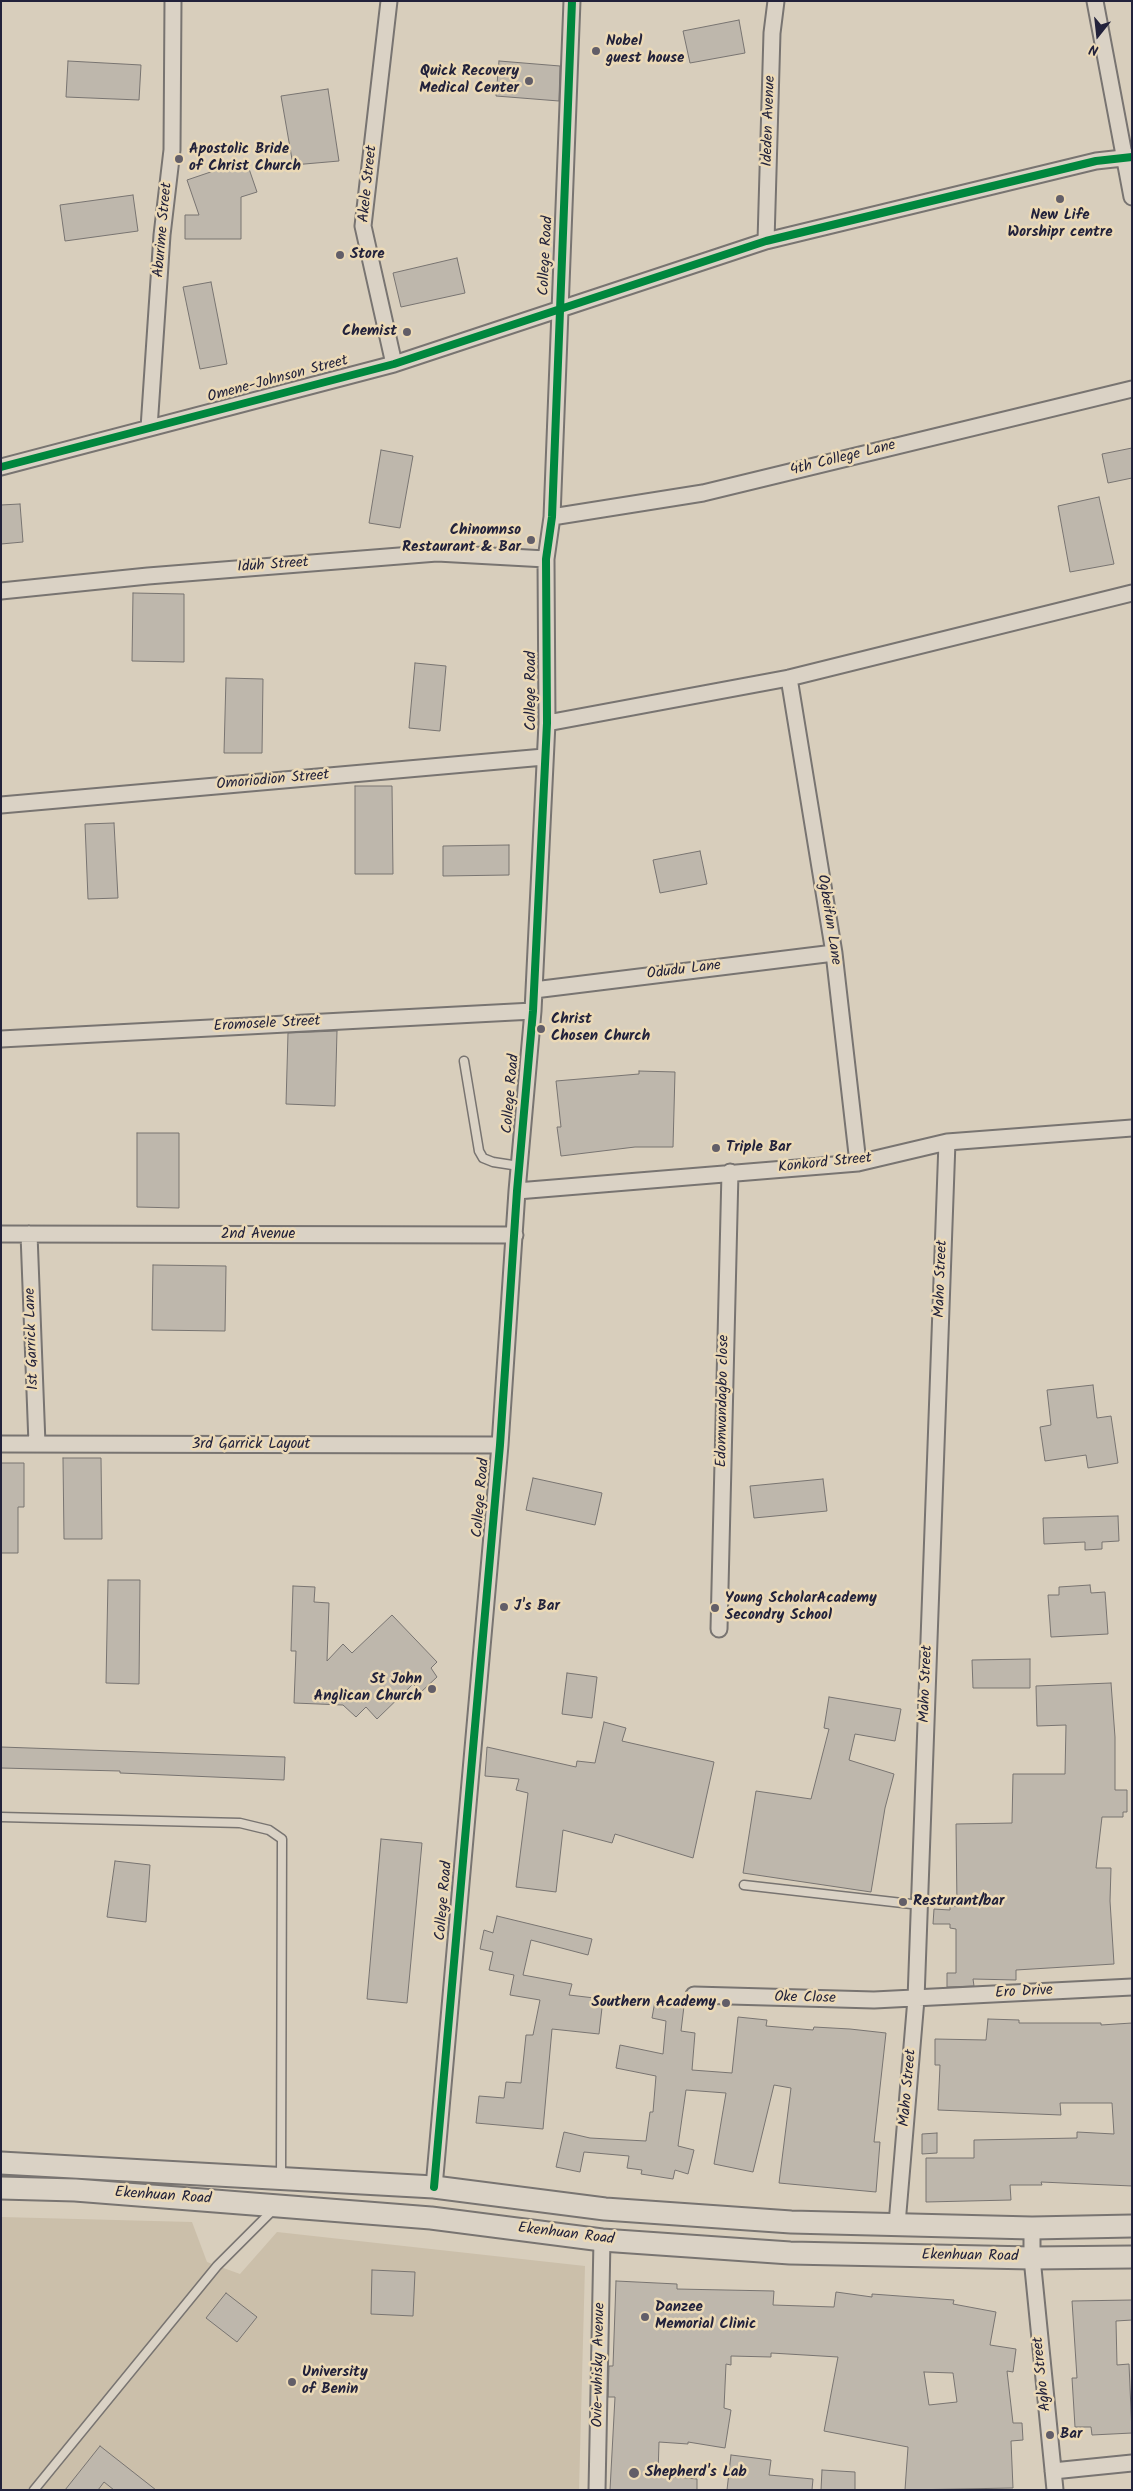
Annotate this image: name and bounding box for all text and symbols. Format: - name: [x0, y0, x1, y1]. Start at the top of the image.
- north arrow: [1073, 10, 1123, 60]
- place label: Nobel guest house: [606, 33, 684, 68]
- text: N: [1087, 38, 1101, 61]
- marker: Nobel guest house: [590, 45, 602, 57]
- place label: Quick Recovery Medical Center: [419, 63, 519, 98]
- marker: Quick Recovery Medical Center: [523, 75, 535, 87]
- street label: Ideden Avenue: [759, 75, 781, 167]
- place label: Apostolic Bride of Christ Church: [189, 141, 301, 176]
- street label: Akele Street: [356, 145, 382, 223]
- marker: Apostolic Bride of Christ Church: [173, 153, 185, 165]
- street label: Aburime Street: [151, 182, 177, 278]
- marker: New Life Worshipr centre: [1054, 193, 1066, 205]
- place label: New Life Worshipr centre: [1007, 207, 1113, 242]
- street label: College Road: [536, 216, 558, 296]
- place label: Store: [350, 246, 385, 264]
- marker: Store: [334, 249, 346, 261]
- place label: Chemist: [342, 323, 397, 341]
- marker: Chemist: [401, 326, 413, 338]
- street label: Omene-Johnson Street: [206, 353, 350, 407]
- street label: 4th College Lane: [788, 437, 898, 481]
- place label: Chinomnso Restaurant & Bar: [402, 522, 521, 557]
- marker: Chinomnso Restaurant & Bar: [525, 534, 537, 546]
- street label: Iduh Street: [237, 555, 309, 577]
- street label: College Road: [523, 651, 541, 731]
- street label: Omoriodion Street: [216, 767, 330, 795]
- street label: Ogbeifun Lane: [812, 873, 844, 967]
- street label: Odudu Lane: [646, 958, 722, 984]
- place label: Christ Chosen Church: [551, 1011, 650, 1046]
- street label: Eromosele Street: [213, 1013, 321, 1037]
- marker: Christ Chosen Church: [535, 1023, 547, 1035]
- street label: College Road: [500, 1053, 524, 1135]
- place label: Triple Bar: [726, 1139, 791, 1157]
- marker: Triple Bar: [710, 1142, 722, 1154]
- street label: Konkord Street: [777, 1150, 873, 1178]
- street label: 2nd Avenue: [221, 1226, 295, 1244]
- street label: Maho Street: [932, 1240, 952, 1318]
- street label: 1st Garrick Lane: [22, 1288, 44, 1390]
- street label: Edomwandagbo close: [714, 1334, 734, 1468]
- street label: 3rd Garrick Layout: [192, 1436, 310, 1454]
- street label: College Road: [470, 1457, 494, 1539]
- place label: Young ScholarAcademy Secondry School: [725, 1590, 877, 1625]
- place label: J's Bar: [514, 1598, 560, 1616]
- marker: J's Bar: [498, 1601, 510, 1613]
- marker: Young ScholarAcademy Secondry School: [709, 1602, 721, 1614]
- street label: Maho Street: [917, 1645, 937, 1723]
- place label: St John Anglican Church: [314, 1671, 422, 1706]
- marker: St John Anglican Church: [426, 1683, 438, 1695]
- street label: College Road: [433, 1860, 457, 1942]
- place label: Resturant/bar: [913, 1893, 1004, 1911]
- marker: Resturant/bar: [897, 1896, 909, 1908]
- street label: Ero Drive: [995, 1982, 1053, 2004]
- street label: Oke Close: [774, 1989, 836, 2009]
- place label: Southern Academy: [592, 1994, 716, 2012]
- marker: Southern Academy: [720, 1997, 732, 2009]
- street label: Maho Street: [897, 2048, 921, 2128]
- street label: Ekenhuan Road: [114, 2185, 212, 2209]
- street label: Ekenhuan Road: [517, 2220, 615, 2250]
- street label: Ekenhuan Road: [921, 2247, 1019, 2267]
- place label: Danzee Memorial Clinic: [655, 2299, 756, 2334]
- street label: Ovie-whisky Avenue: [590, 2302, 610, 2428]
- marker: Danzee Memorial Clinic: [639, 2311, 651, 2323]
- street label: Agho Street: [1030, 2336, 1056, 2412]
- place label: University of Benin: [302, 2364, 368, 2399]
- marker: University of Benin: [286, 2376, 298, 2388]
- place label: Bar: [1060, 2426, 1082, 2444]
- marker: Bar: [1044, 2429, 1056, 2441]
- place label: Shepherd's Lab: [645, 2464, 747, 2482]
- marker: Shepherd's Lab: [627, 2466, 641, 2480]

